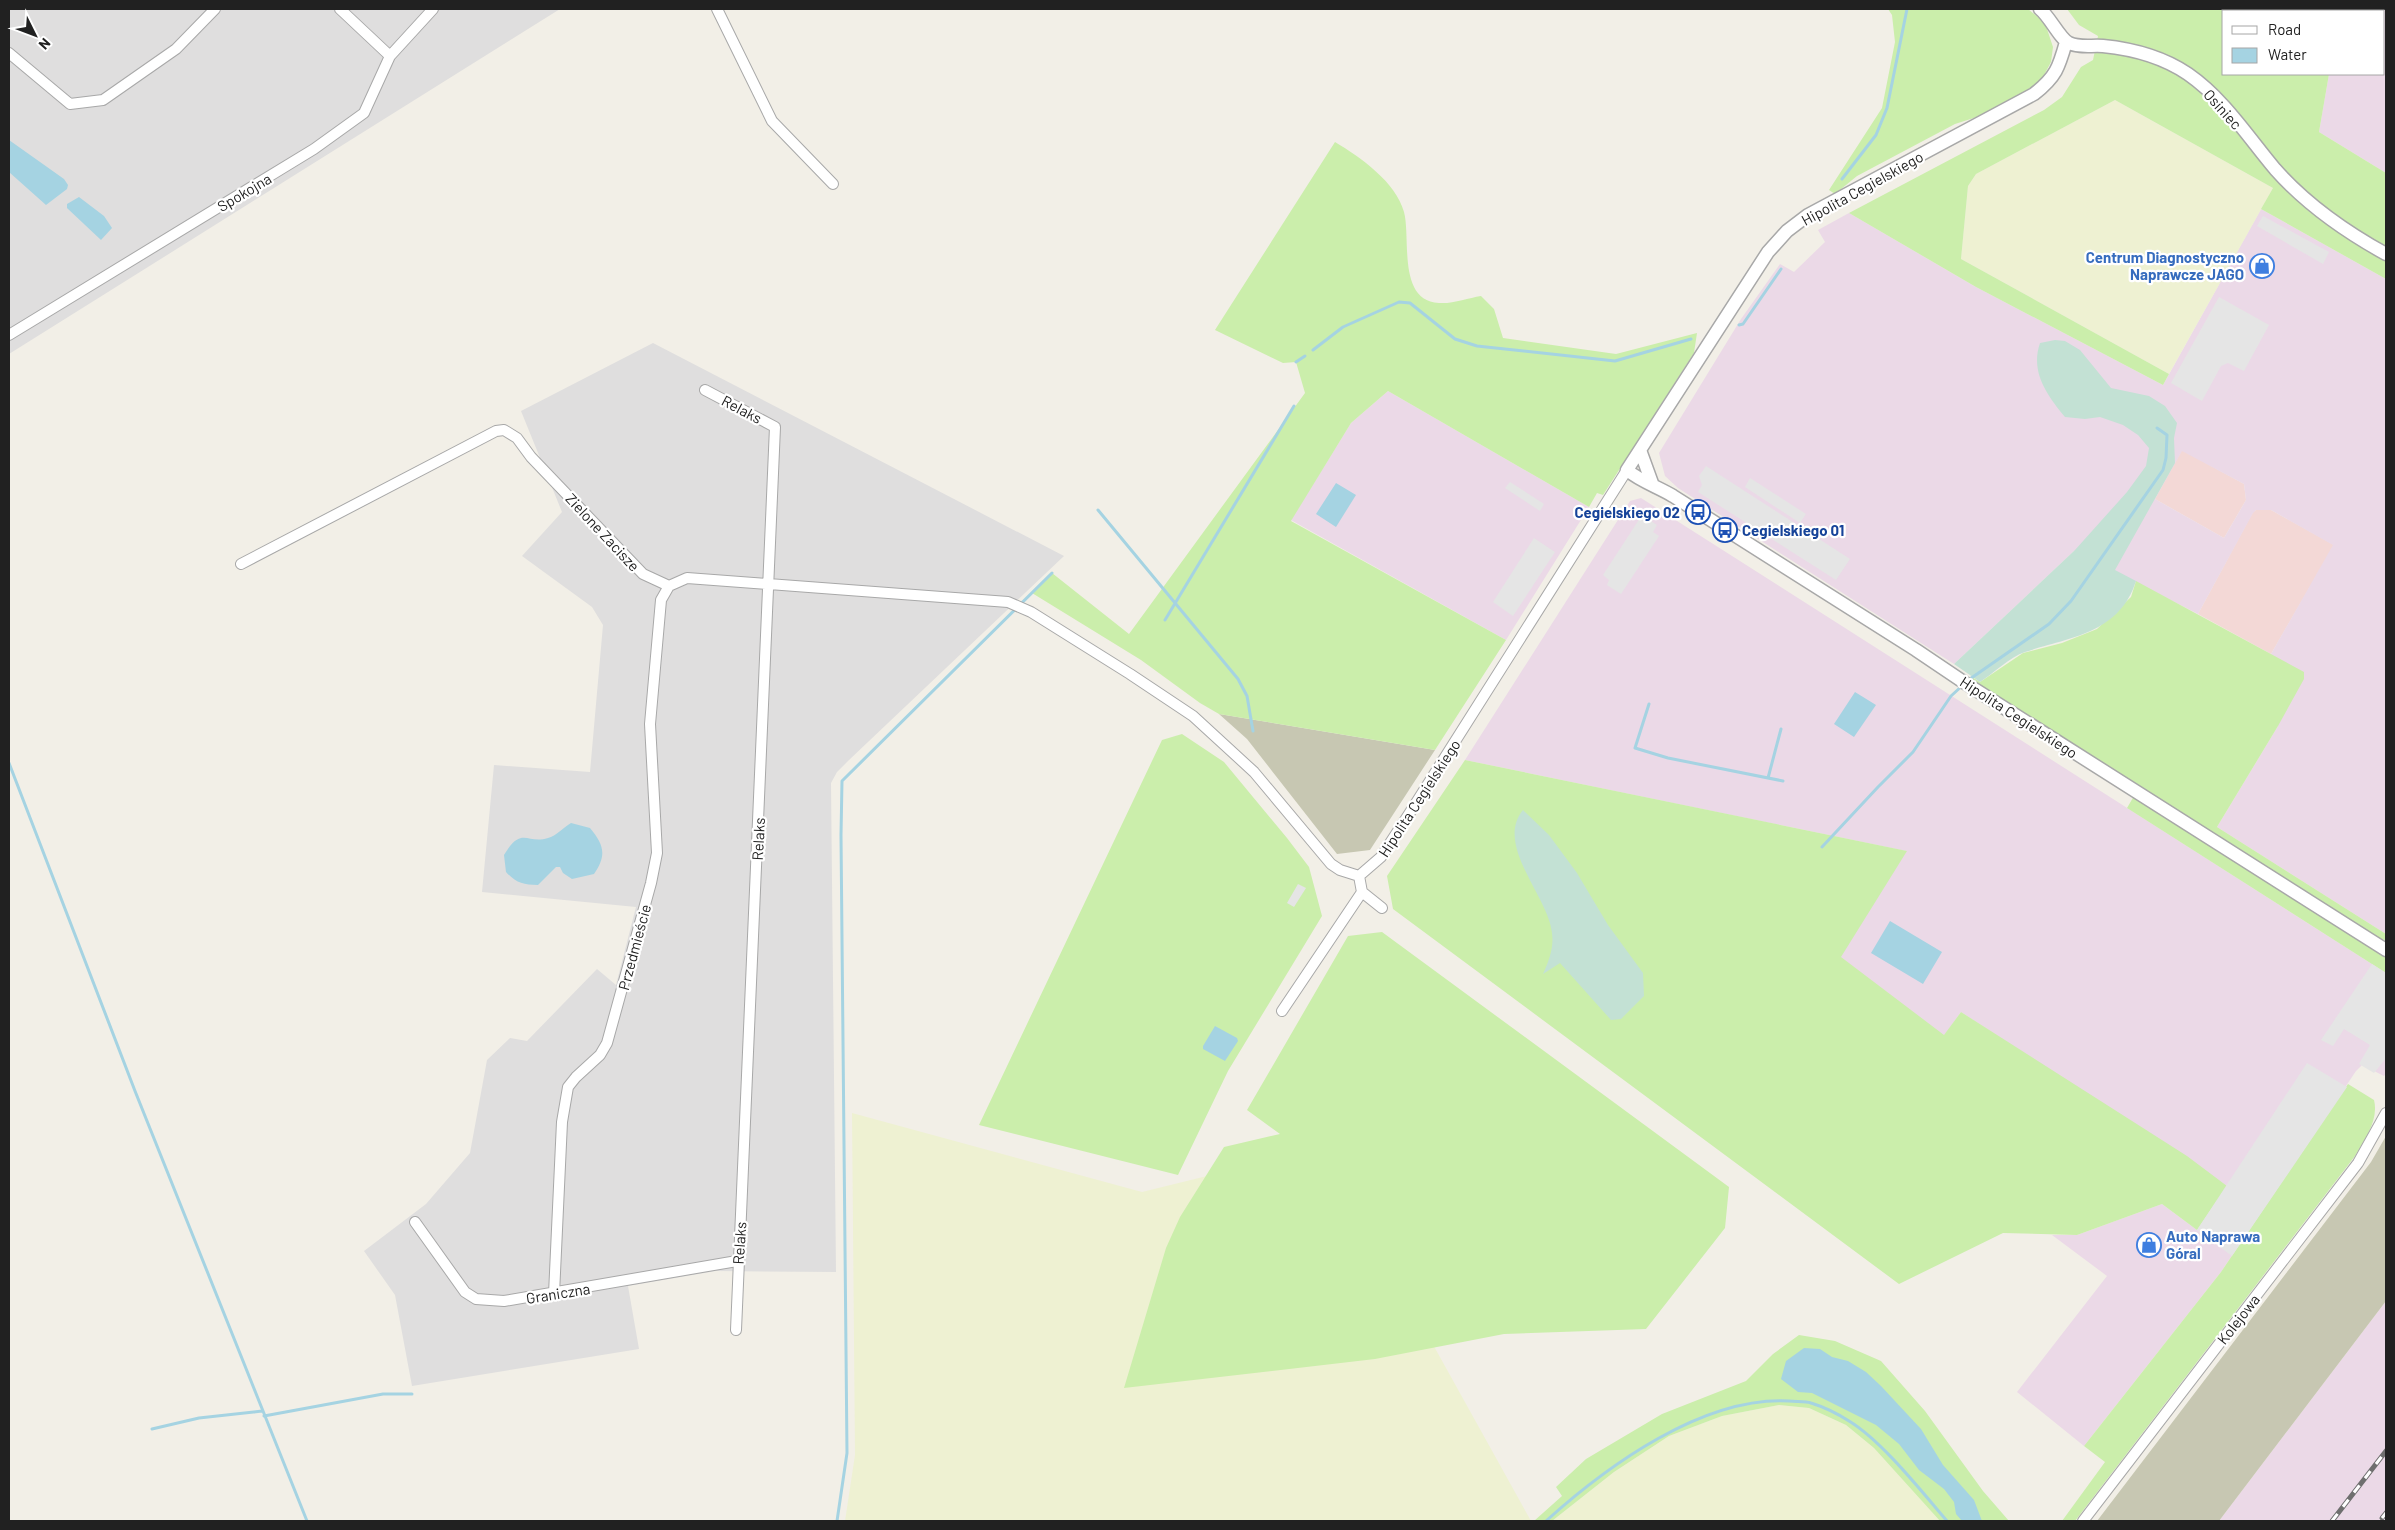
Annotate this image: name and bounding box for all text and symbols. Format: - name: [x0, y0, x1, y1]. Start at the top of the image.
- north arrow: [10, 10, 60, 60]
- legend: [2222, 10, 2385, 75]
- text: Road: [2268, 20, 2301, 38]
- text: N: [36, 35, 54, 53]
- text: Water: [2268, 45, 2307, 63]
- street label: Osiniec: [2200, 85, 2246, 133]
- street label: Hipolita Cegielskiego: [1798, 147, 1926, 229]
- street label: Spokojna: [214, 169, 274, 215]
- place label: Centrum Diagnostyczno Naprawcze JAGO: [2086, 248, 2244, 283]
- shop icon: Centrum Diagnostyczno Naprawcze JAGO: [2249, 253, 2275, 279]
- street label: Relaks: [719, 391, 765, 427]
- street label: Zielone Zacisze: [562, 489, 644, 575]
- bus stop icon: Cegielskiego 02: [1685, 499, 1711, 525]
- place label: Cegielskiego 02: [1575, 503, 1680, 521]
- bus stop icon: Cegielskiego 01: [1712, 517, 1738, 543]
- place label: Cegielskiego 01: [1742, 521, 1844, 539]
- street label: Hipolita Cegielskiego: [1957, 672, 2081, 762]
- street label: Hipolita Cegielskiego: [1374, 736, 1464, 860]
- street label: Relaks: [748, 817, 768, 861]
- street label: Przedmieście: [614, 902, 654, 992]
- street label: Relaks: [729, 1221, 749, 1265]
- place label: Auto Naprawa Góral: [2166, 1227, 2260, 1262]
- shop icon: Auto Naprawa Góral: [2136, 1232, 2162, 1258]
- street label: Graniczna: [525, 1279, 591, 1307]
- street label: Kolejowa: [2213, 1290, 2263, 1348]

